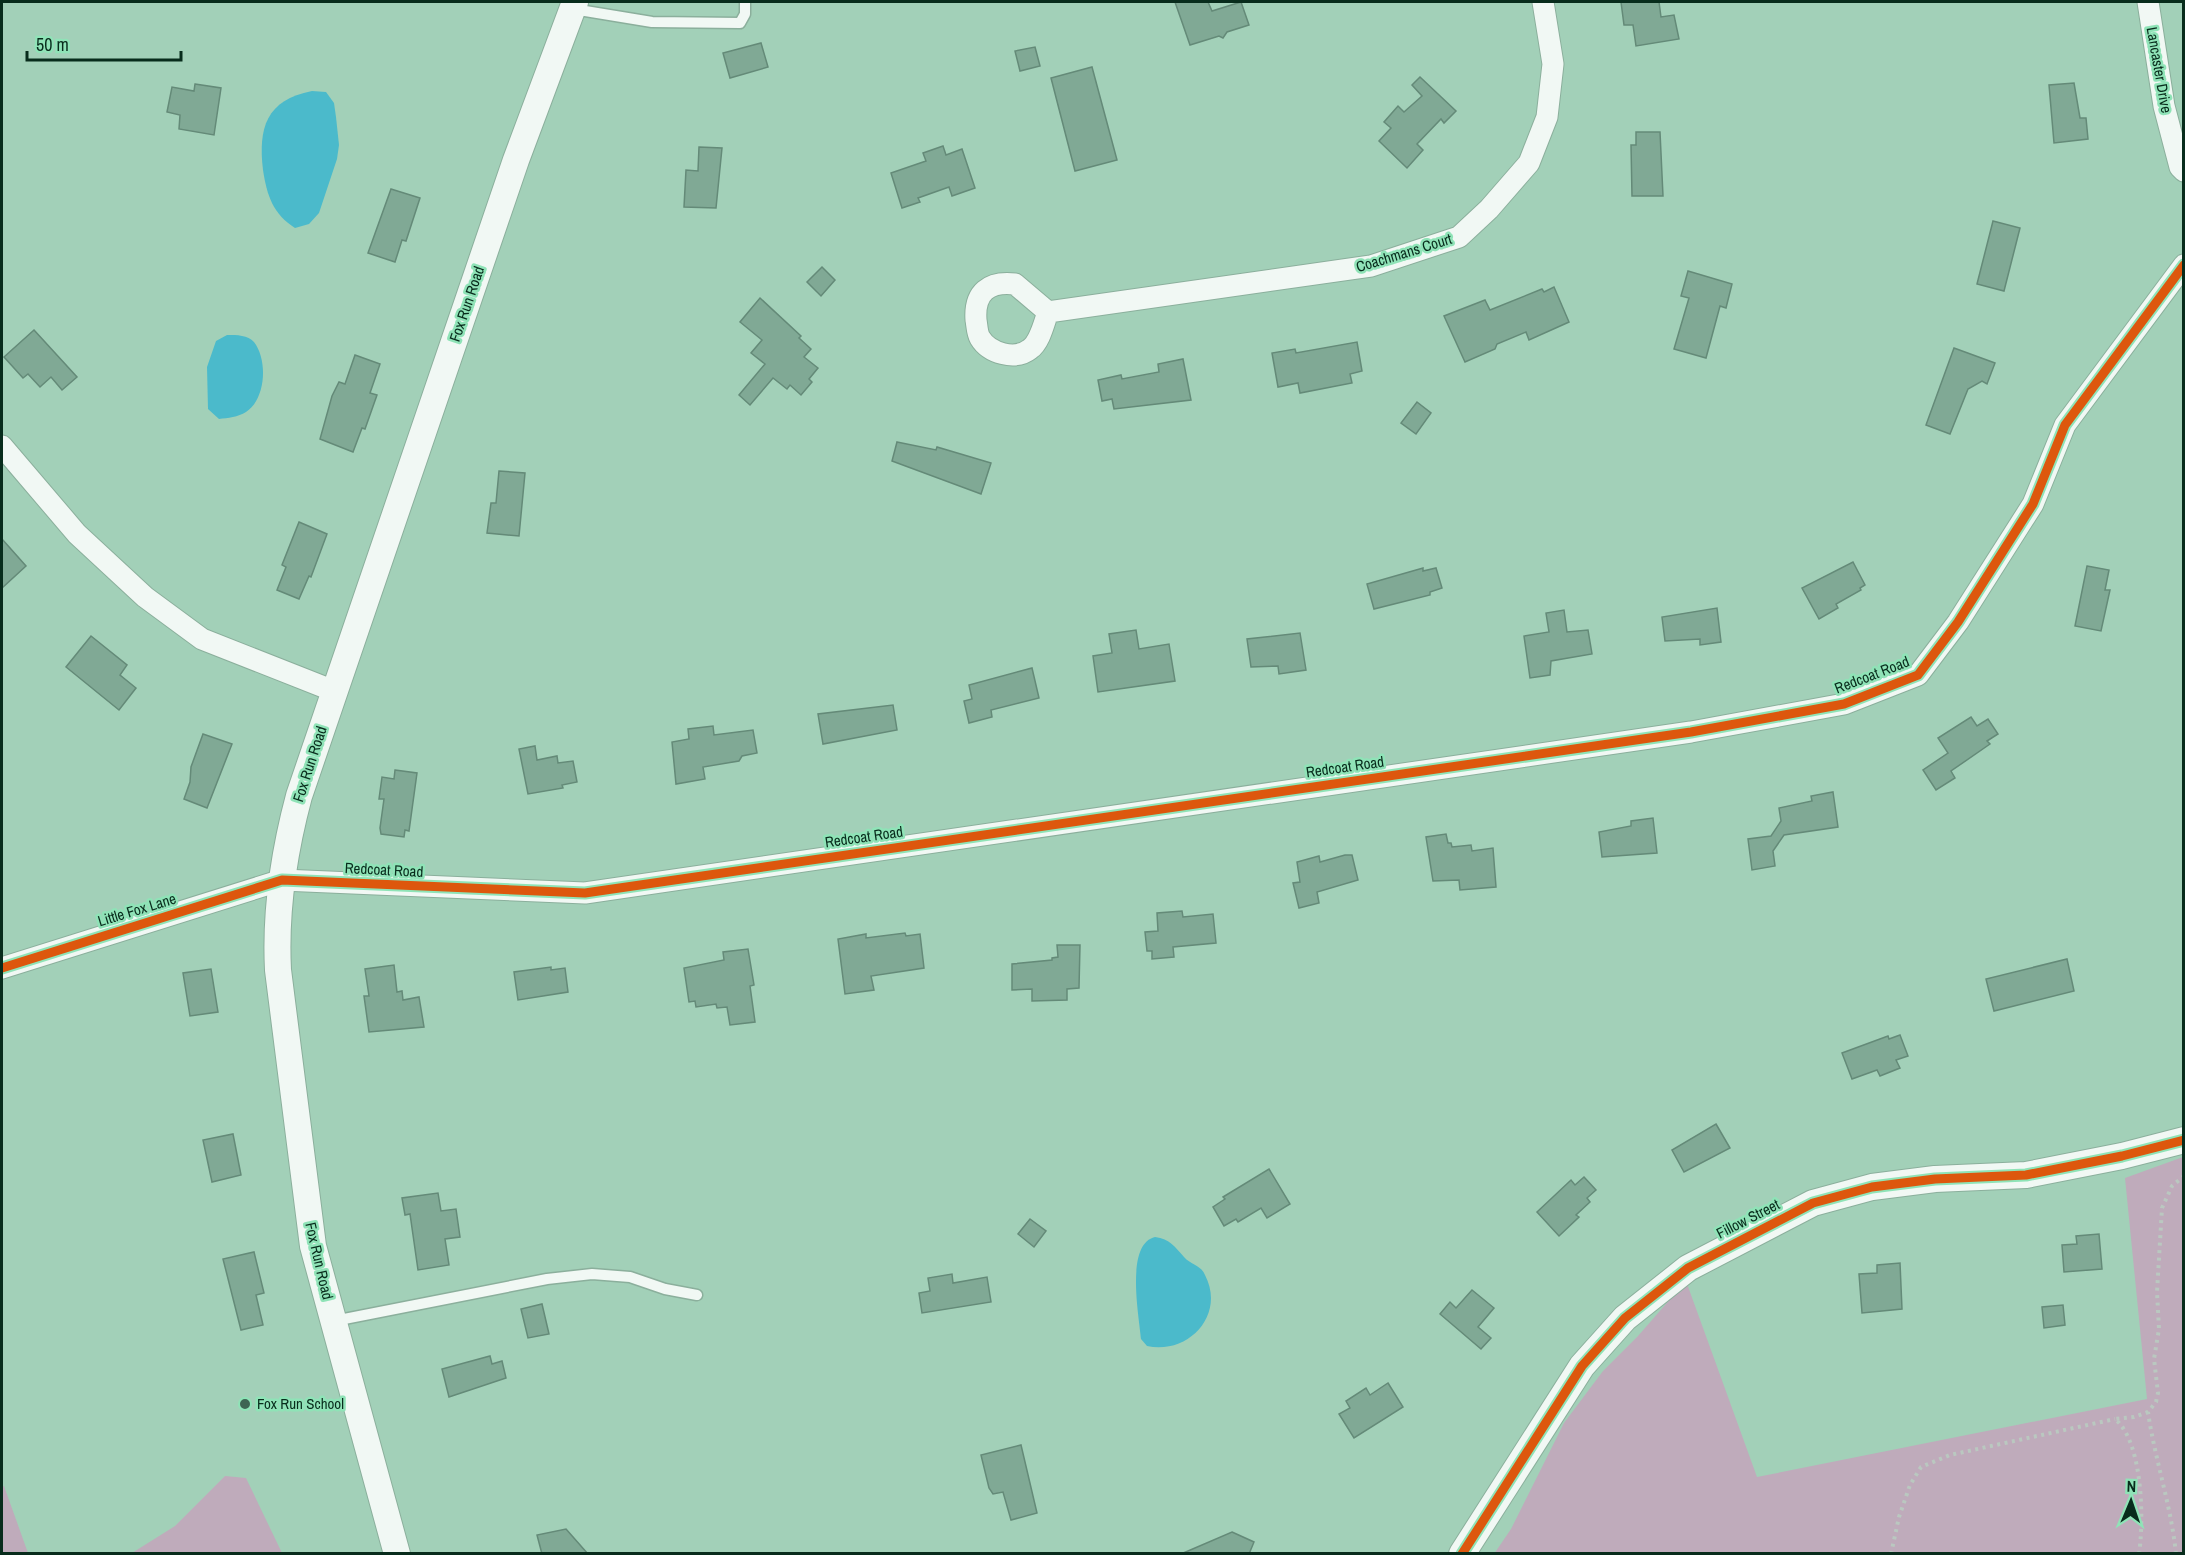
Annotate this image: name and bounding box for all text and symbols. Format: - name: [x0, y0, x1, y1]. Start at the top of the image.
- scale bar: [27, 24, 182, 62]
- street label: Lancaster Drive: [2142, 25, 2177, 115]
- text: 50 m: [36, 32, 69, 57]
- street label: Coachmans Court: [1353, 228, 1455, 277]
- street label: Fox Run Road: [444, 263, 489, 344]
- street label: Redcoat Road: [1831, 651, 1912, 698]
- street label: Fox Run Road: [287, 723, 332, 805]
- street label: Redcoat Road: [1305, 751, 1385, 782]
- street label: Redcoat Road: [824, 821, 904, 852]
- street label: Redcoat Road: [344, 857, 424, 882]
- street label: Little Fox Lane: [95, 888, 179, 931]
- street label: Fillow Street: [1713, 1193, 1784, 1243]
- street label: Fox Run Road: [300, 1220, 339, 1302]
- place label: Fox Run School: [257, 1393, 344, 1414]
- marker: Fox Run School: [238, 1397, 252, 1411]
- north arrow: [2101, 1471, 2161, 1531]
- text: N: [2126, 1475, 2137, 1497]

